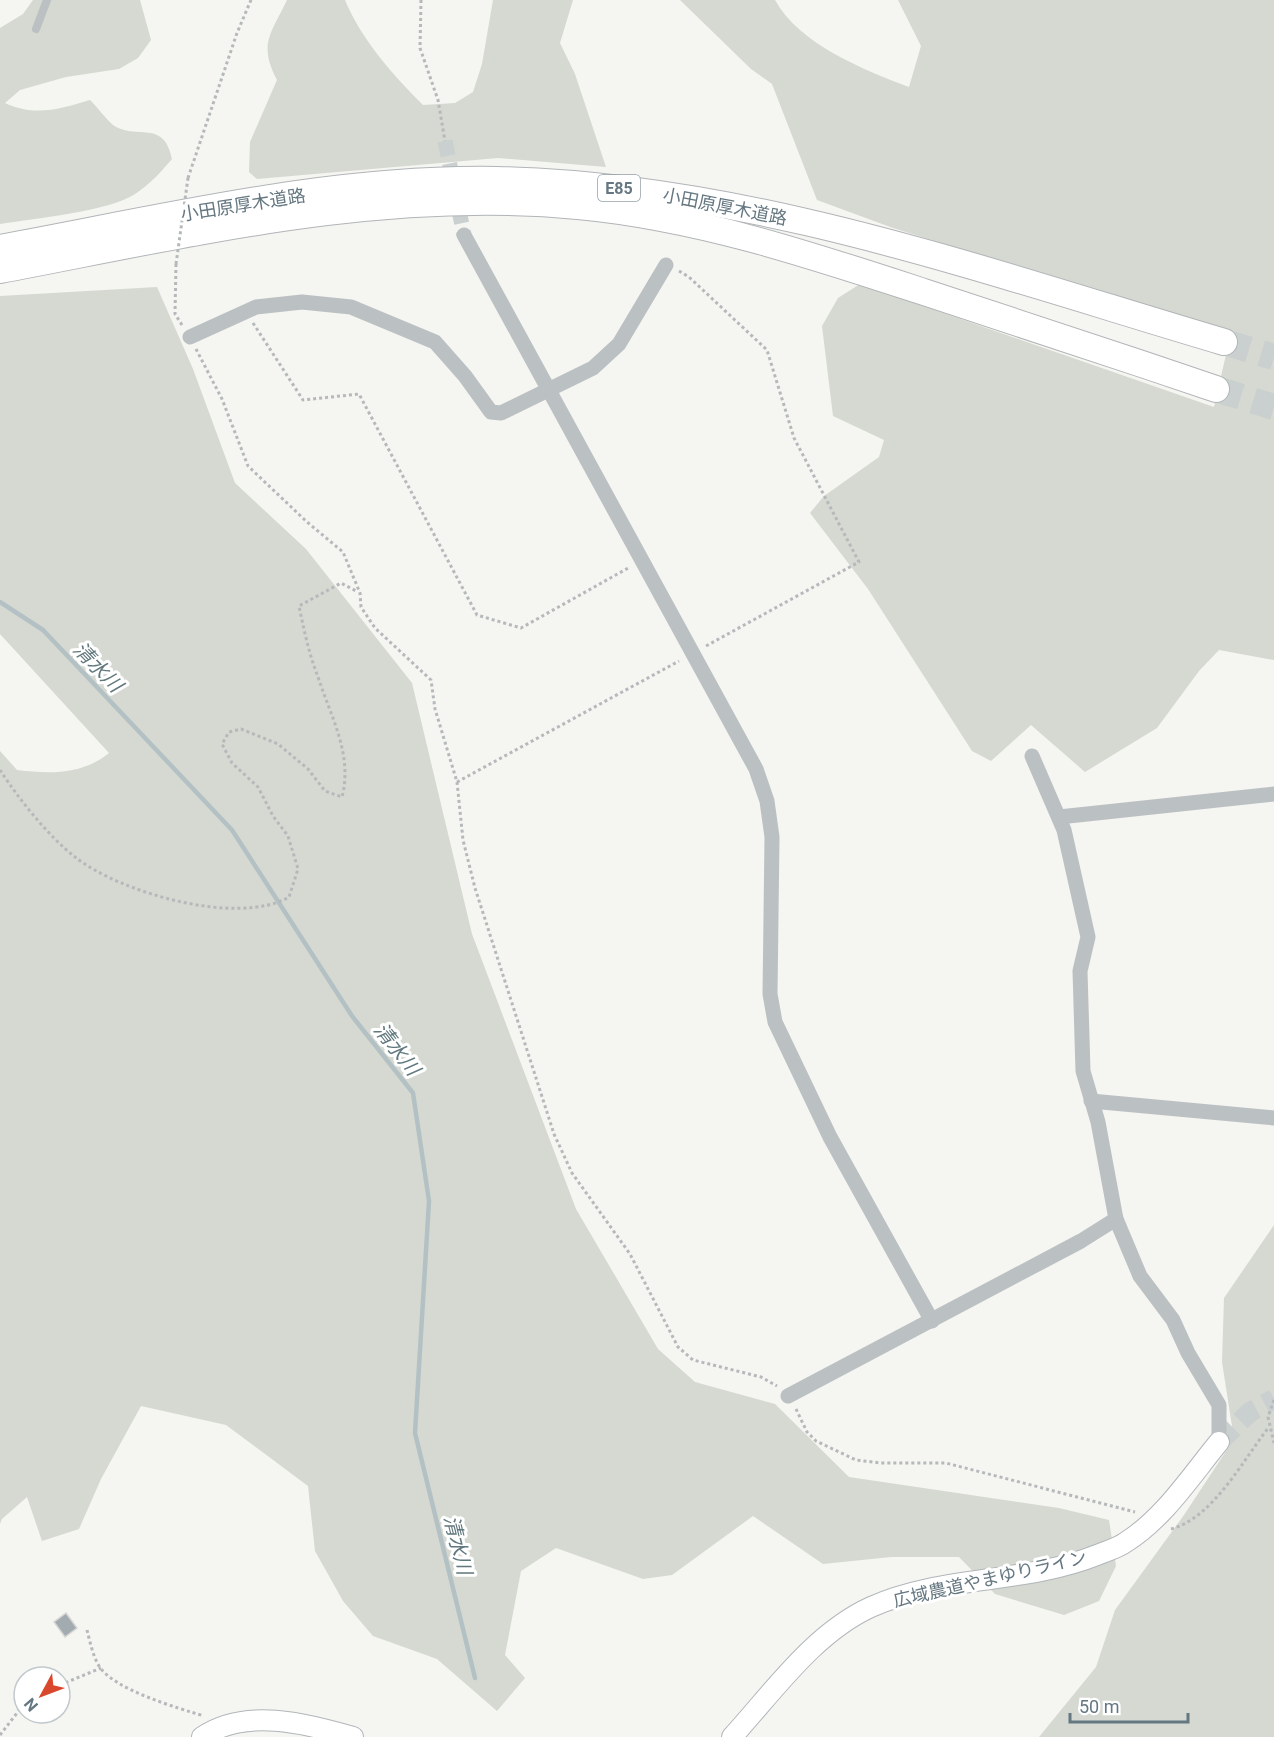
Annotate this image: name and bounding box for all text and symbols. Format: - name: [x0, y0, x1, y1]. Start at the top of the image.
- road number: E85: [598, 175, 640, 201]
- street label: 小田原厚木道路: [179, 184, 307, 225]
- street label: 小田原厚木道路: [661, 184, 789, 229]
- water label: 清水川: [69, 637, 129, 698]
- water label: 清水川: [369, 1018, 426, 1082]
- water label: 清水川: [439, 1513, 477, 1579]
- street label: 広域農道やまゆりライン: [891, 1546, 1089, 1611]
- north arrow: [12, 1665, 72, 1725]
- scale bar: [1070, 1686, 1188, 1724]
- text: N: [20, 1694, 42, 1715]
- text: 50 m: [1079, 1696, 1119, 1717]

